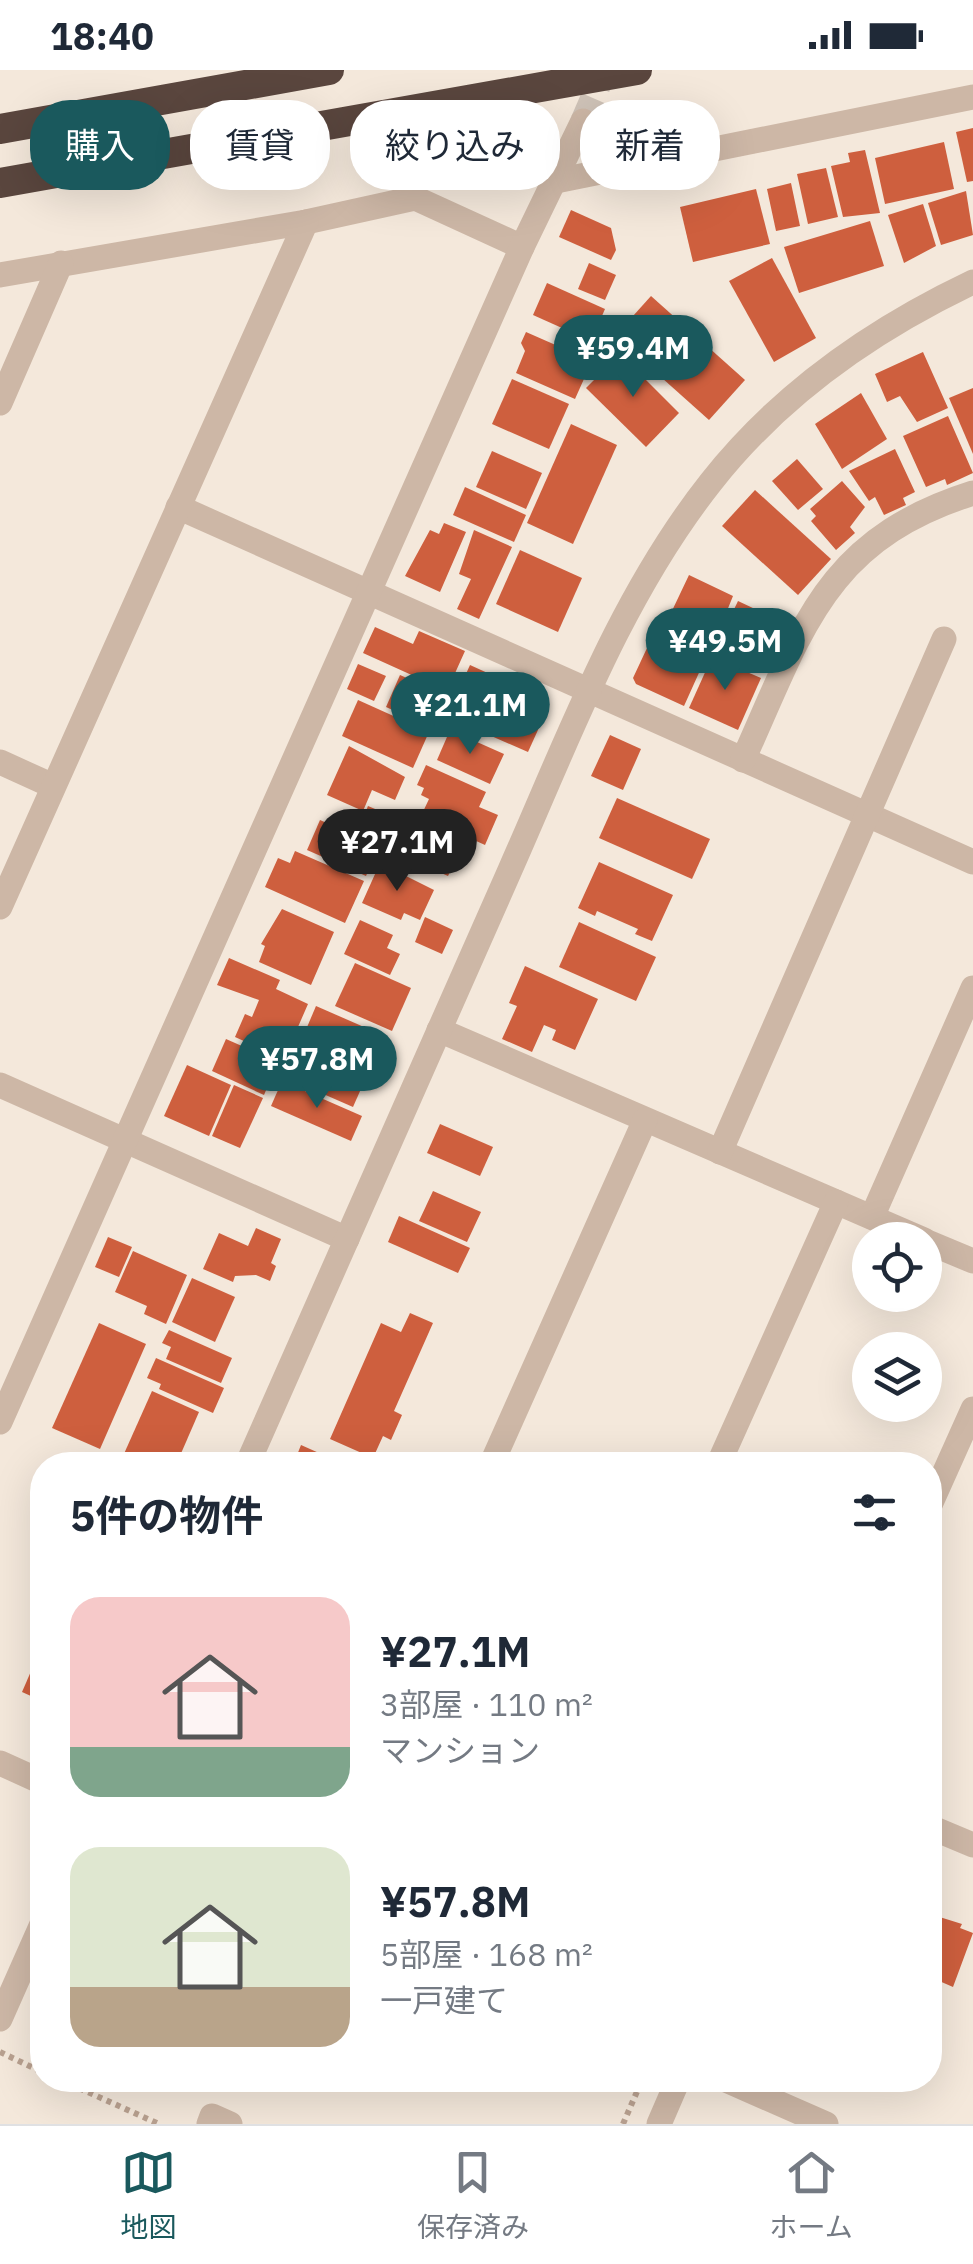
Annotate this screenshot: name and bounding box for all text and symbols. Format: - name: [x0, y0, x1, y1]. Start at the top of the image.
- text: 18:40: [50, 11, 154, 60]
- chip: 購入: [30, 100, 170, 190]
- chip: 賃貸: [190, 100, 330, 190]
- chip: 絞り込み: [350, 100, 560, 190]
- chip: 新着: [580, 100, 720, 190]
- pin: ¥59.4M: [552, 315, 714, 400]
- text: ¥59.4M: [576, 326, 690, 368]
- pin: ¥49.5M: [644, 608, 806, 693]
- text: ¥49.5M: [668, 619, 782, 661]
- pin: ¥21.1M: [389, 672, 551, 757]
- text: ¥21.1M: [413, 683, 527, 725]
- pin: ¥27.1M: [316, 809, 478, 894]
- text: ¥27.1M: [340, 820, 454, 862]
- pin: ¥57.8M: [236, 1026, 398, 1111]
- text: ¥57.8M: [260, 1037, 374, 1079]
- map controls: [852, 1222, 942, 1422]
- button: locate: [852, 1222, 942, 1312]
- button: layers: [852, 1332, 942, 1422]
- icon: filters: [847, 1485, 902, 1540]
- text: 5件の物件: [70, 1488, 263, 1543]
- text: ¥27.1M: [380, 1624, 530, 1679]
- icon: home: [150, 1637, 270, 1757]
- text: 3部屋 · 110 m²: [380, 1683, 593, 1725]
- text: マンション: [380, 1729, 540, 1771]
- text: ¥57.8M: [380, 1874, 530, 1929]
- icon: home: [150, 1887, 270, 2007]
- text: 5部屋 · 168 m²: [380, 1933, 593, 1975]
- text: 一戸建て: [380, 1979, 508, 2021]
- tab: 地図: [120, 2145, 176, 2245]
- tab: 保存済み: [417, 2145, 529, 2245]
- tab: ホーム: [770, 2145, 853, 2245]

